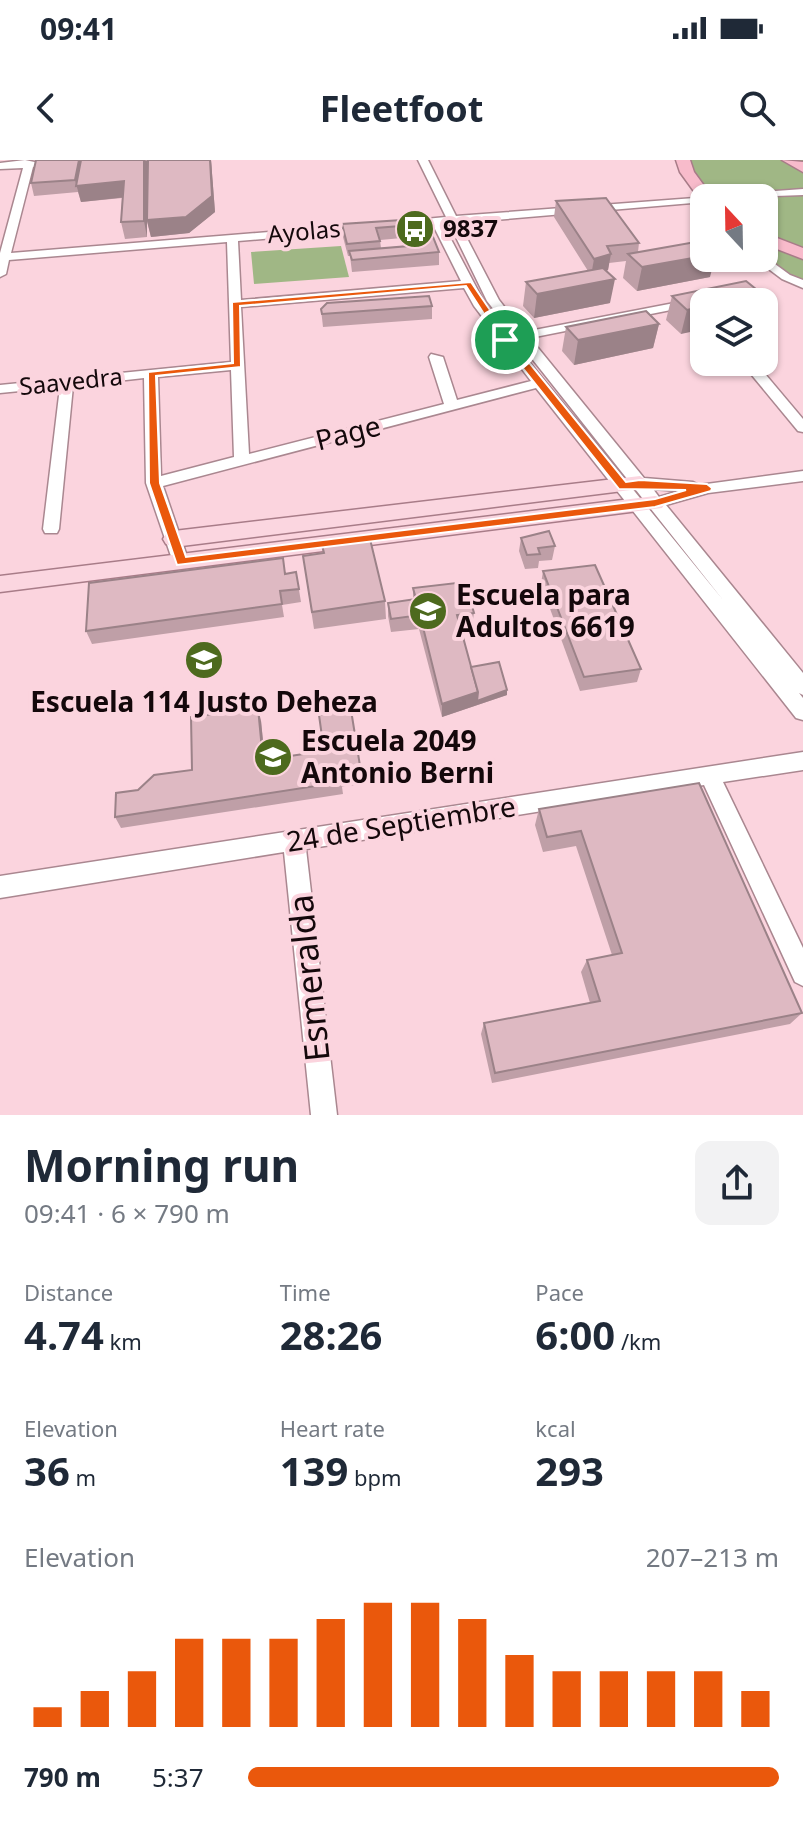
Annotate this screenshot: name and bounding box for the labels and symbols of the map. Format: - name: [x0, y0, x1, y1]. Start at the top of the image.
- north arrow: [690, 184, 778, 272]
- bus stop icon: 9837: [394, 208, 436, 250]
- street label: Ayolas: [266, 211, 342, 250]
- place label: 9837: [443, 211, 498, 244]
- pin: [471, 306, 539, 374]
- street label: Saavedra: [18, 359, 124, 402]
- street label: Page: [311, 406, 384, 458]
- place label: Escuela para Adultos 6619: [456, 575, 635, 645]
- school or university icon: Escuela para Adultos 6619: [407, 590, 449, 632]
- school or university icon: Escuela 114 Justo Deheza: [183, 639, 225, 681]
- place label: Escuela 114 Justo Deheza: [30, 682, 378, 720]
- place label: Escuela 2049 Antonio Berni: [301, 721, 494, 791]
- school or university icon: Escuela 2049 Antonio Berni: [252, 736, 294, 778]
- street label: 24 de Septiembre: [284, 786, 518, 860]
- street label: Esmeralda: [276, 892, 340, 1064]

